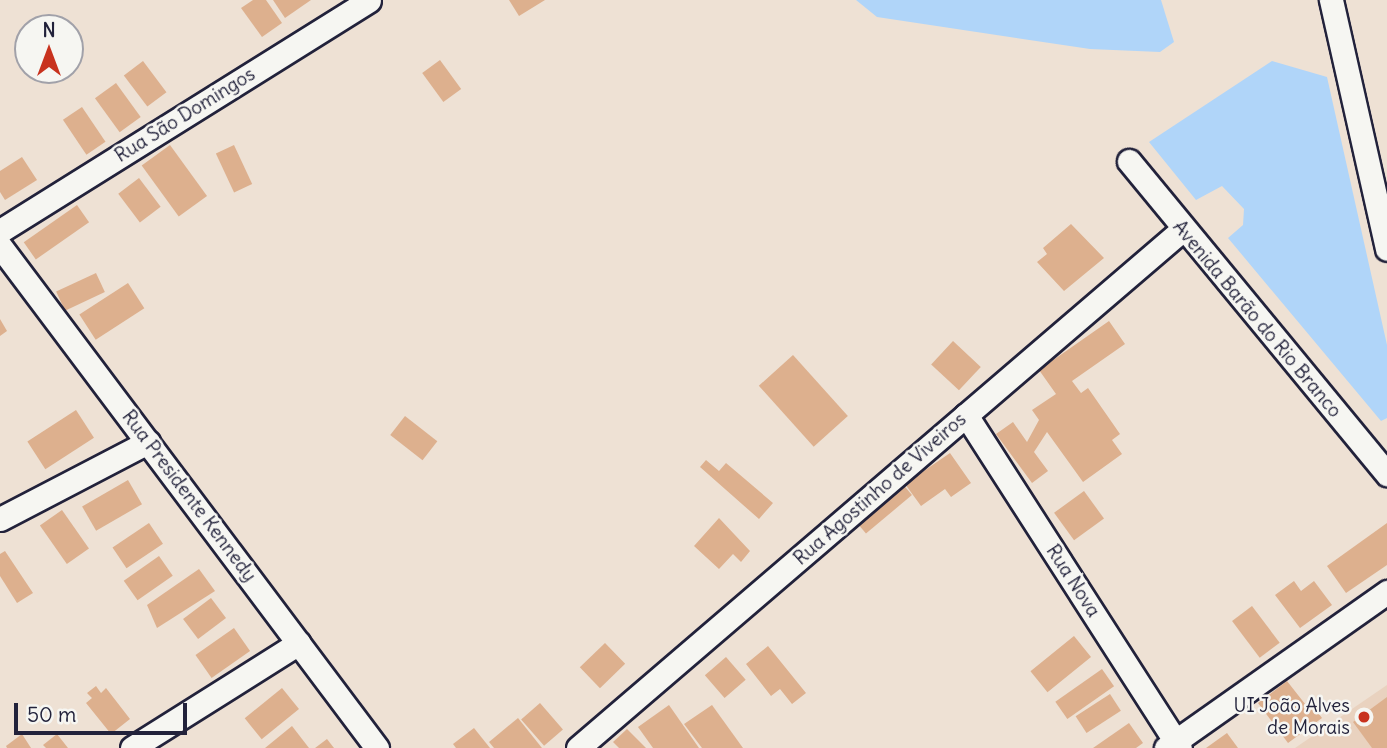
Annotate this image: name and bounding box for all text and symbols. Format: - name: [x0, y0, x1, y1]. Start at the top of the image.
- north arrow: [14, 14, 84, 84]
- text: N: [42, 18, 56, 42]
- street label: Rua São Domingos: [111, 63, 259, 167]
- street label: Avenida Barão do Rio Branco: [1168, 216, 1346, 422]
- street label: Rua Presidente Kennedy: [117, 406, 261, 586]
- street label: Rua Agostinho de Viveiros: [789, 408, 971, 570]
- street label: Rua Nova: [1041, 540, 1105, 622]
- scale bar: [18, 688, 191, 732]
- place label: UI João Alves de Morais: [1233, 695, 1350, 739]
- text: 50 m: [27, 701, 76, 728]
- marker: UI João Alves de Morais: [1356, 709, 1372, 725]

